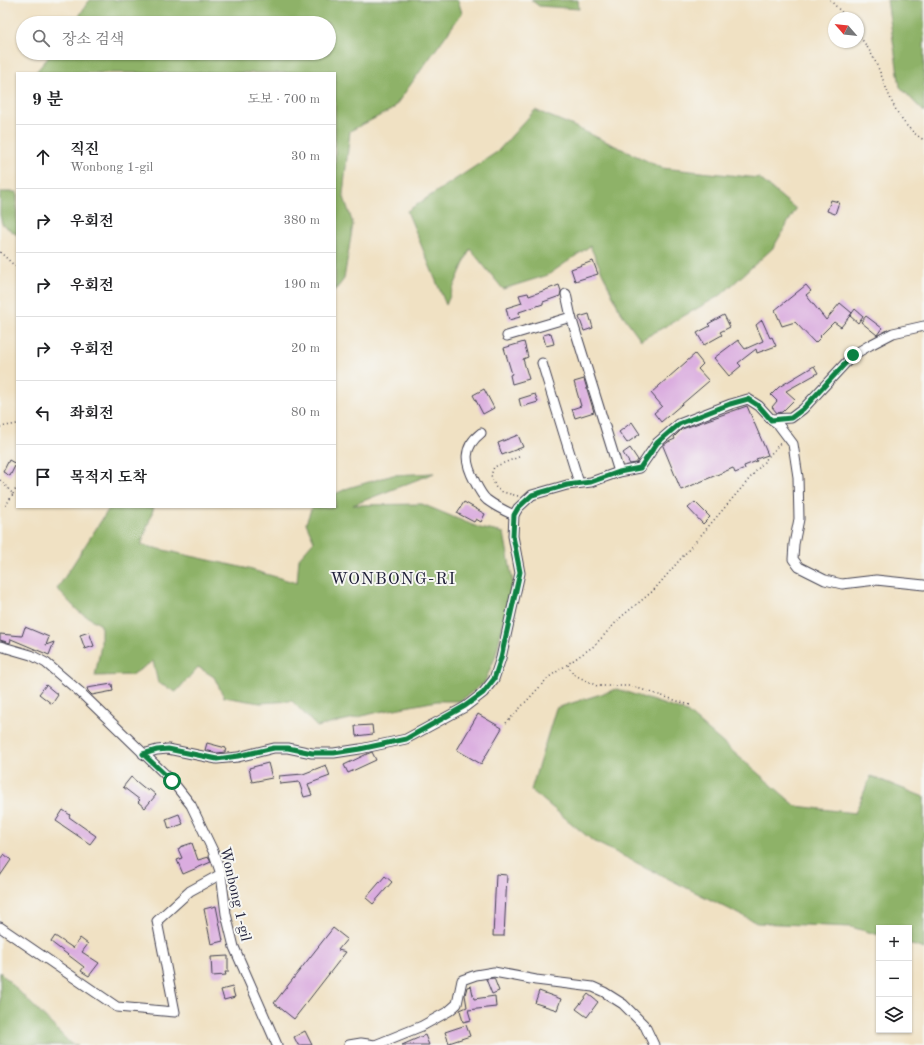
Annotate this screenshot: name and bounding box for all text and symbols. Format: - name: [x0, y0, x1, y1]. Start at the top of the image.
- north arrow: [828, 12, 864, 48]
- search box: [16, 16, 336, 60]
- icon: search: [30, 27, 52, 49]
- text: 장소 검색: [62, 33, 124, 48]
- text: 9 분: [32, 92, 63, 109]
- text: 도보 · 700 m: [247, 93, 320, 106]
- text: 직진: [70, 143, 99, 158]
- icon: ahead: [32, 146, 54, 168]
- text: 30 m: [291, 150, 320, 163]
- text: Wonbong 1-gil: [70, 161, 153, 174]
- icon: right: [32, 210, 54, 232]
- text: 380 m: [283, 214, 320, 227]
- text: 우회전: [70, 215, 113, 230]
- icon: right: [32, 274, 54, 296]
- text: 190 m: [283, 278, 320, 291]
- text: 우회전: [70, 279, 113, 294]
- icon: right: [32, 338, 54, 360]
- text: 20 m: [291, 342, 320, 355]
- text: 우회전: [70, 343, 113, 358]
- route end: [844, 346, 862, 364]
- icon: left: [32, 402, 54, 424]
- text: 80 m: [291, 406, 320, 419]
- text: 좌회전: [70, 407, 113, 422]
- icon: arrive: [32, 466, 54, 488]
- text: 목적지 도착: [70, 471, 147, 486]
- district label: WONBONG-RI: [330, 571, 456, 588]
- route start: [163, 772, 181, 790]
- street label: Wonbong 1-gil: [216, 846, 253, 943]
- map controls: [876, 925, 912, 1033]
- button: +: [876, 925, 912, 961]
- button: −: [876, 961, 912, 997]
- button: layers: [876, 997, 912, 1033]

